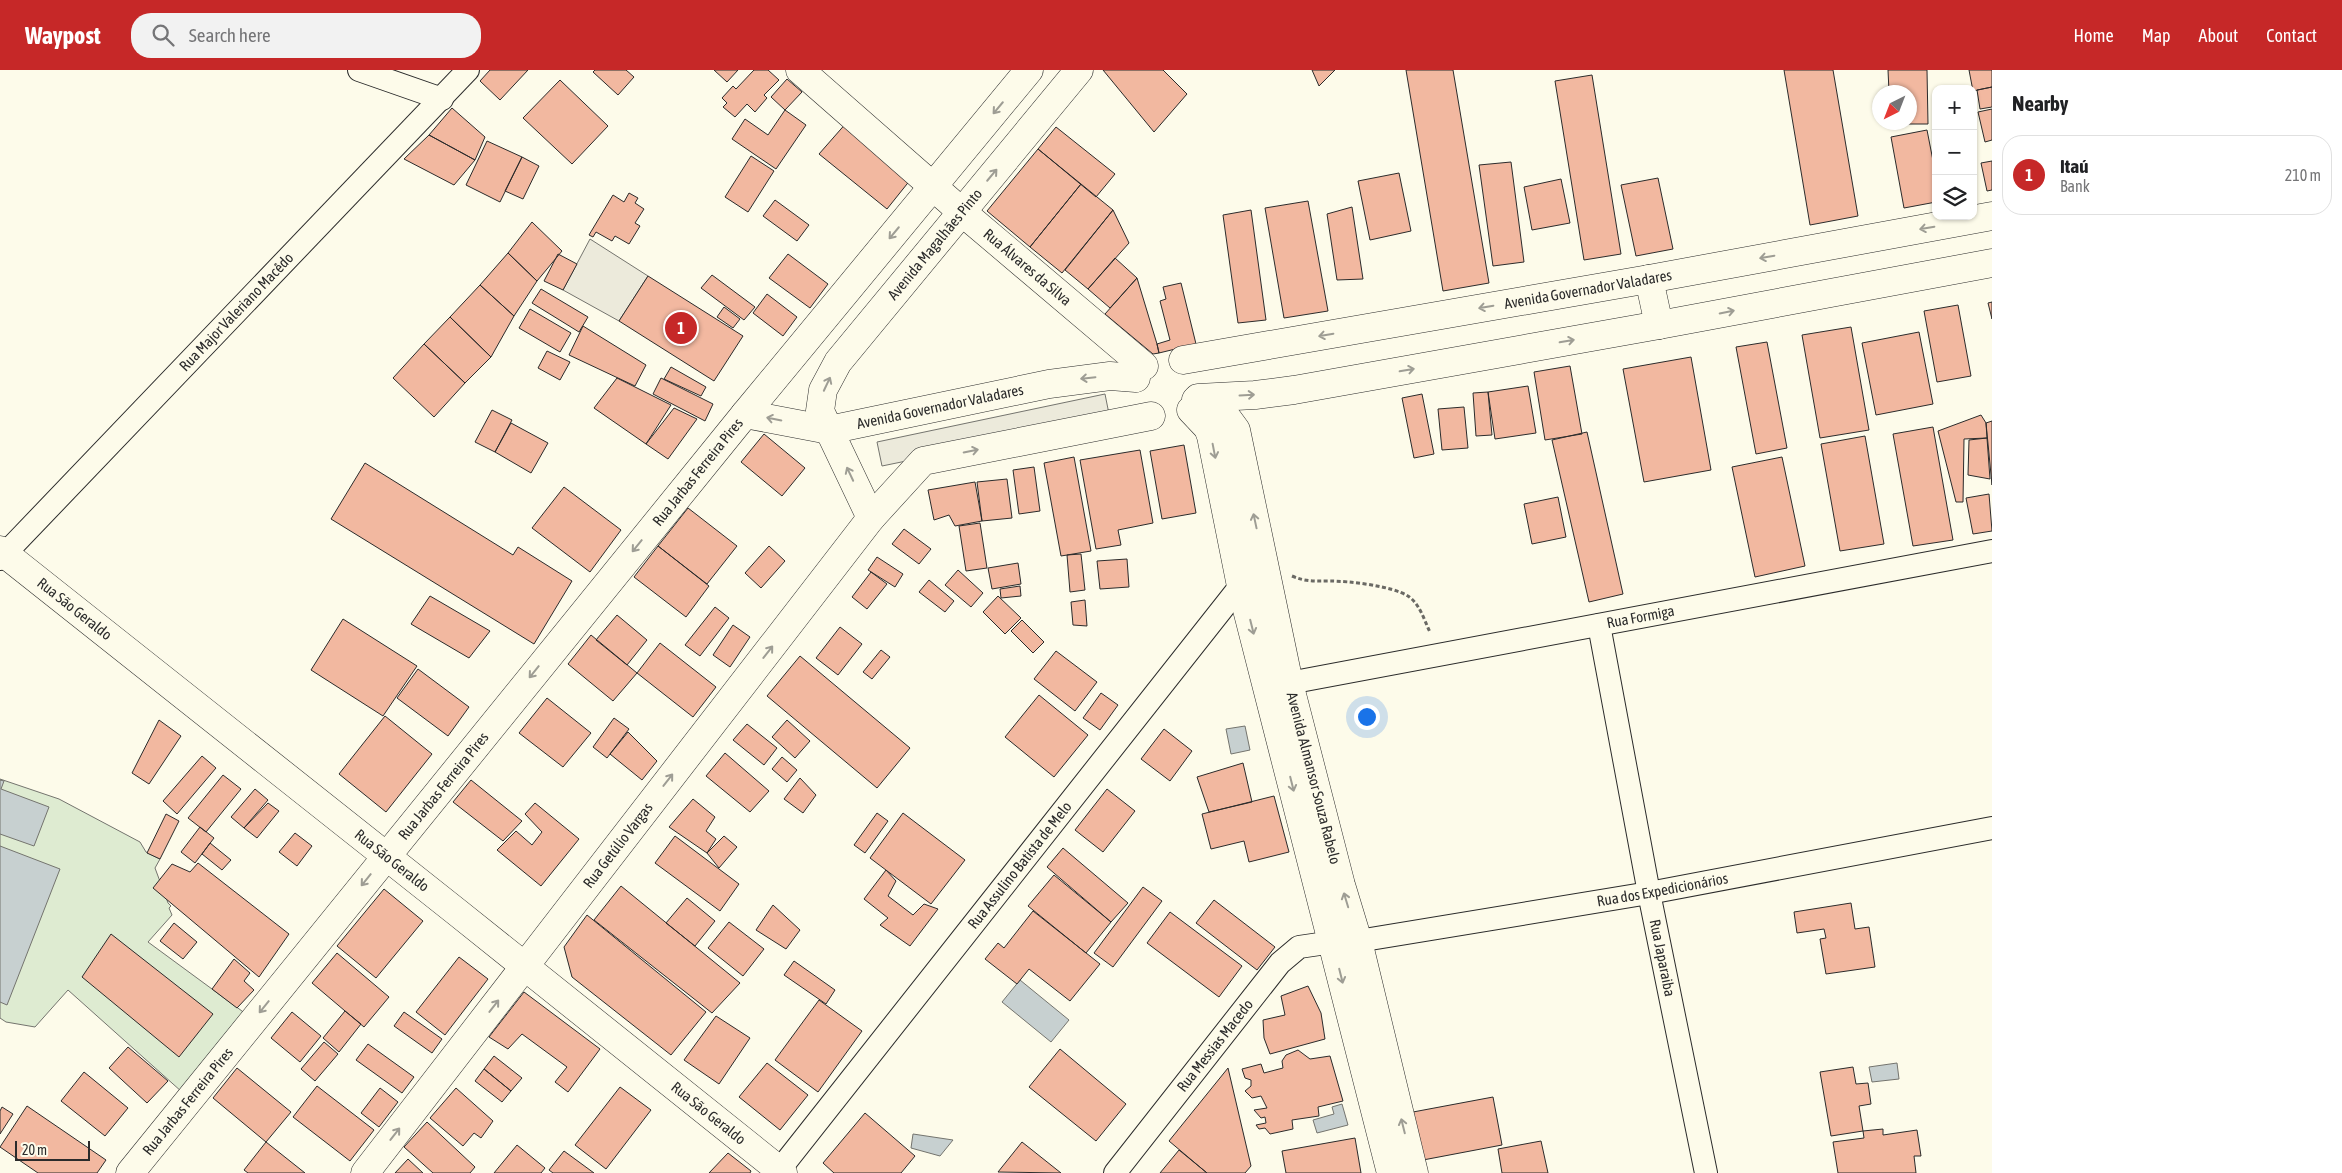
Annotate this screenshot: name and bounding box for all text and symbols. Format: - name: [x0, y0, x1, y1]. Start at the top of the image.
- search box: [131, 13, 481, 58]
- icon: search: [149, 21, 177, 49]
- text: Waypost: [25, 22, 101, 49]
- text: Search here: [189, 24, 271, 46]
- text: Home: [2074, 25, 2114, 46]
- text: Map: [2142, 25, 2171, 46]
- text: About: [2199, 25, 2238, 46]
- text: Contact: [2266, 25, 2317, 46]
- north arrow: [1872, 85, 1917, 130]
- map controls: [1932, 85, 1977, 220]
- button: +: [1932, 85, 1977, 130]
- text: Nearby: [2012, 91, 2068, 115]
- one-way arrow: [992, 101, 1004, 114]
- button: −: [1932, 130, 1977, 175]
- text: Itaú: [2060, 155, 2088, 177]
- text: 1: [2025, 166, 2033, 184]
- text: 210 m: [2285, 166, 2321, 184]
- one-way arrow: [987, 169, 998, 182]
- button: layers: [1932, 175, 1977, 220]
- text: Bank: [2060, 177, 2090, 195]
- street label: Avenida Magalhães Pinto: [884, 185, 985, 303]
- one-way arrow: [1919, 224, 1935, 233]
- street label: Rua Álvares da Silva: [980, 225, 1075, 309]
- one-way arrow: [889, 226, 900, 239]
- street label: Rua Major Valeriano Macêdo: [176, 249, 297, 374]
- one-way arrow: [1759, 253, 1775, 263]
- street label: Avenida Governador Valadares: [1503, 266, 1673, 312]
- one-way arrow: [1479, 303, 1495, 313]
- one-way arrow: [1719, 307, 1735, 317]
- pin: 1: [665, 309, 697, 347]
- one-way arrow: [1319, 331, 1335, 341]
- one-way arrow: [1559, 336, 1575, 346]
- one-way arrow: [1399, 364, 1415, 374]
- one-way arrow: [1080, 374, 1096, 383]
- one-way arrow: [822, 377, 832, 392]
- street label: Avenida Governador Valadares: [855, 381, 1025, 432]
- one-way arrow: [1238, 391, 1254, 400]
- one-way arrow: [766, 414, 782, 424]
- street label: Rua Jarbas Ferreira Pires: [649, 415, 746, 529]
- one-way arrow: [1210, 442, 1219, 458]
- one-way arrow: [963, 446, 979, 456]
- one-way arrow: [845, 467, 854, 482]
- one-way arrow: [1250, 514, 1260, 530]
- one-way arrow: [631, 540, 642, 553]
- street label: Rua São Geraldo: [34, 574, 115, 643]
- street label: Rua Formiga: [1605, 602, 1676, 631]
- one-way arrow: [1248, 618, 1257, 634]
- one-way arrow: [762, 646, 773, 659]
- one-way arrow: [529, 666, 540, 679]
- street label: Avenida Almansor Souza Rabelo: [1284, 690, 1344, 866]
- your location: [1354, 704, 1380, 730]
- street label: Rua Jarbas Ferreira Pires: [395, 729, 492, 843]
- one-way arrow: [663, 774, 674, 787]
- one-way arrow: [1288, 776, 1297, 792]
- street label: Rua Assulino Batista de Melo: [964, 798, 1075, 932]
- street label: Rua Getúlio Vargas: [579, 799, 656, 891]
- street label: Rua São Geraldo: [352, 826, 433, 895]
- street label: Rua dos Expedicionários: [1596, 869, 1729, 909]
- one-way arrow: [360, 873, 371, 886]
- one-way arrow: [1340, 893, 1350, 909]
- street label: Rua Japaraiba: [1647, 918, 1679, 998]
- one-way arrow: [1337, 967, 1346, 983]
- street label: Rua Messias Macedo: [1173, 996, 1256, 1095]
- one-way arrow: [258, 1000, 269, 1013]
- one-way arrow: [489, 1000, 500, 1013]
- street label: Rua Jarbas Ferreira Pires: [139, 1044, 236, 1158]
- street label: Rua São Geraldo: [668, 1078, 749, 1148]
- one-way arrow: [1398, 1118, 1407, 1134]
- one-way arrow: [390, 1127, 400, 1141]
- scale bar: [15, 1138, 90, 1161]
- text: 20 m: [22, 1142, 47, 1158]

